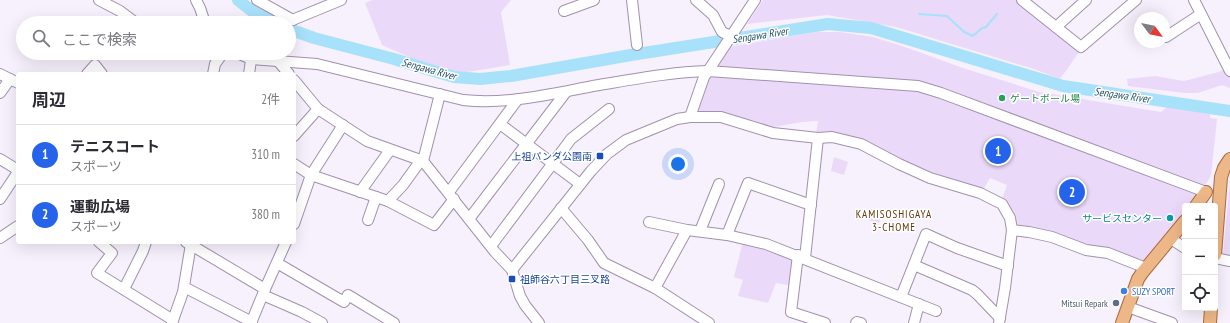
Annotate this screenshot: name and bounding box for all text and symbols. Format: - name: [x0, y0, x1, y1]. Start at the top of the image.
- north arrow: [1134, 12, 1170, 48]
- search box: [16, 16, 296, 60]
- water label: Sengawa River: [731, 23, 791, 46]
- icon: search: [30, 27, 52, 49]
- text: ここで検索: [62, 30, 137, 49]
- water label: Sengawa River: [400, 55, 460, 84]
- water label: Sengawa River: [1093, 84, 1153, 106]
- text: 周辺: [32, 89, 66, 111]
- text: 2件: [261, 91, 280, 108]
- place label: ゲートボール場: [1010, 92, 1080, 105]
- marker: ゲートボール場: [997, 93, 1007, 103]
- pin: 1: [985, 136, 1011, 166]
- text: テニスコート: [70, 137, 160, 156]
- text: 1: [42, 146, 48, 163]
- text: 310 m: [251, 146, 280, 163]
- place label: 上祖パンダ公園南: [512, 150, 592, 163]
- marker: 上祖パンダ公園南: [595, 151, 605, 161]
- your location: [668, 154, 688, 174]
- text: スポーツ: [70, 158, 122, 175]
- pin: 2: [1059, 177, 1085, 207]
- text: 運動広場: [70, 197, 130, 216]
- map controls: [1182, 203, 1218, 311]
- button: +: [1182, 203, 1218, 239]
- text: 2: [42, 206, 48, 223]
- text: 380 m: [251, 206, 280, 223]
- district label: KAMISOSHIGAYA 3-CHOME: [856, 207, 932, 234]
- place label: サービスセンター: [1082, 212, 1162, 225]
- marker: サービスセンター: [1165, 213, 1175, 223]
- text: スポーツ: [70, 218, 122, 235]
- button: −: [1182, 239, 1218, 275]
- place label: 祖師谷六丁目三叉路: [520, 273, 610, 286]
- marker: 祖師谷六丁目三叉路: [507, 274, 517, 284]
- button: locate: [1182, 275, 1218, 311]
- place label: SUZY SPORT: [1132, 285, 1176, 298]
- marker: SUZY SPORT: [1119, 286, 1129, 296]
- place label: Mitsui Repark: [1061, 297, 1108, 310]
- marker: Mitsui Repark: [1111, 298, 1121, 308]

